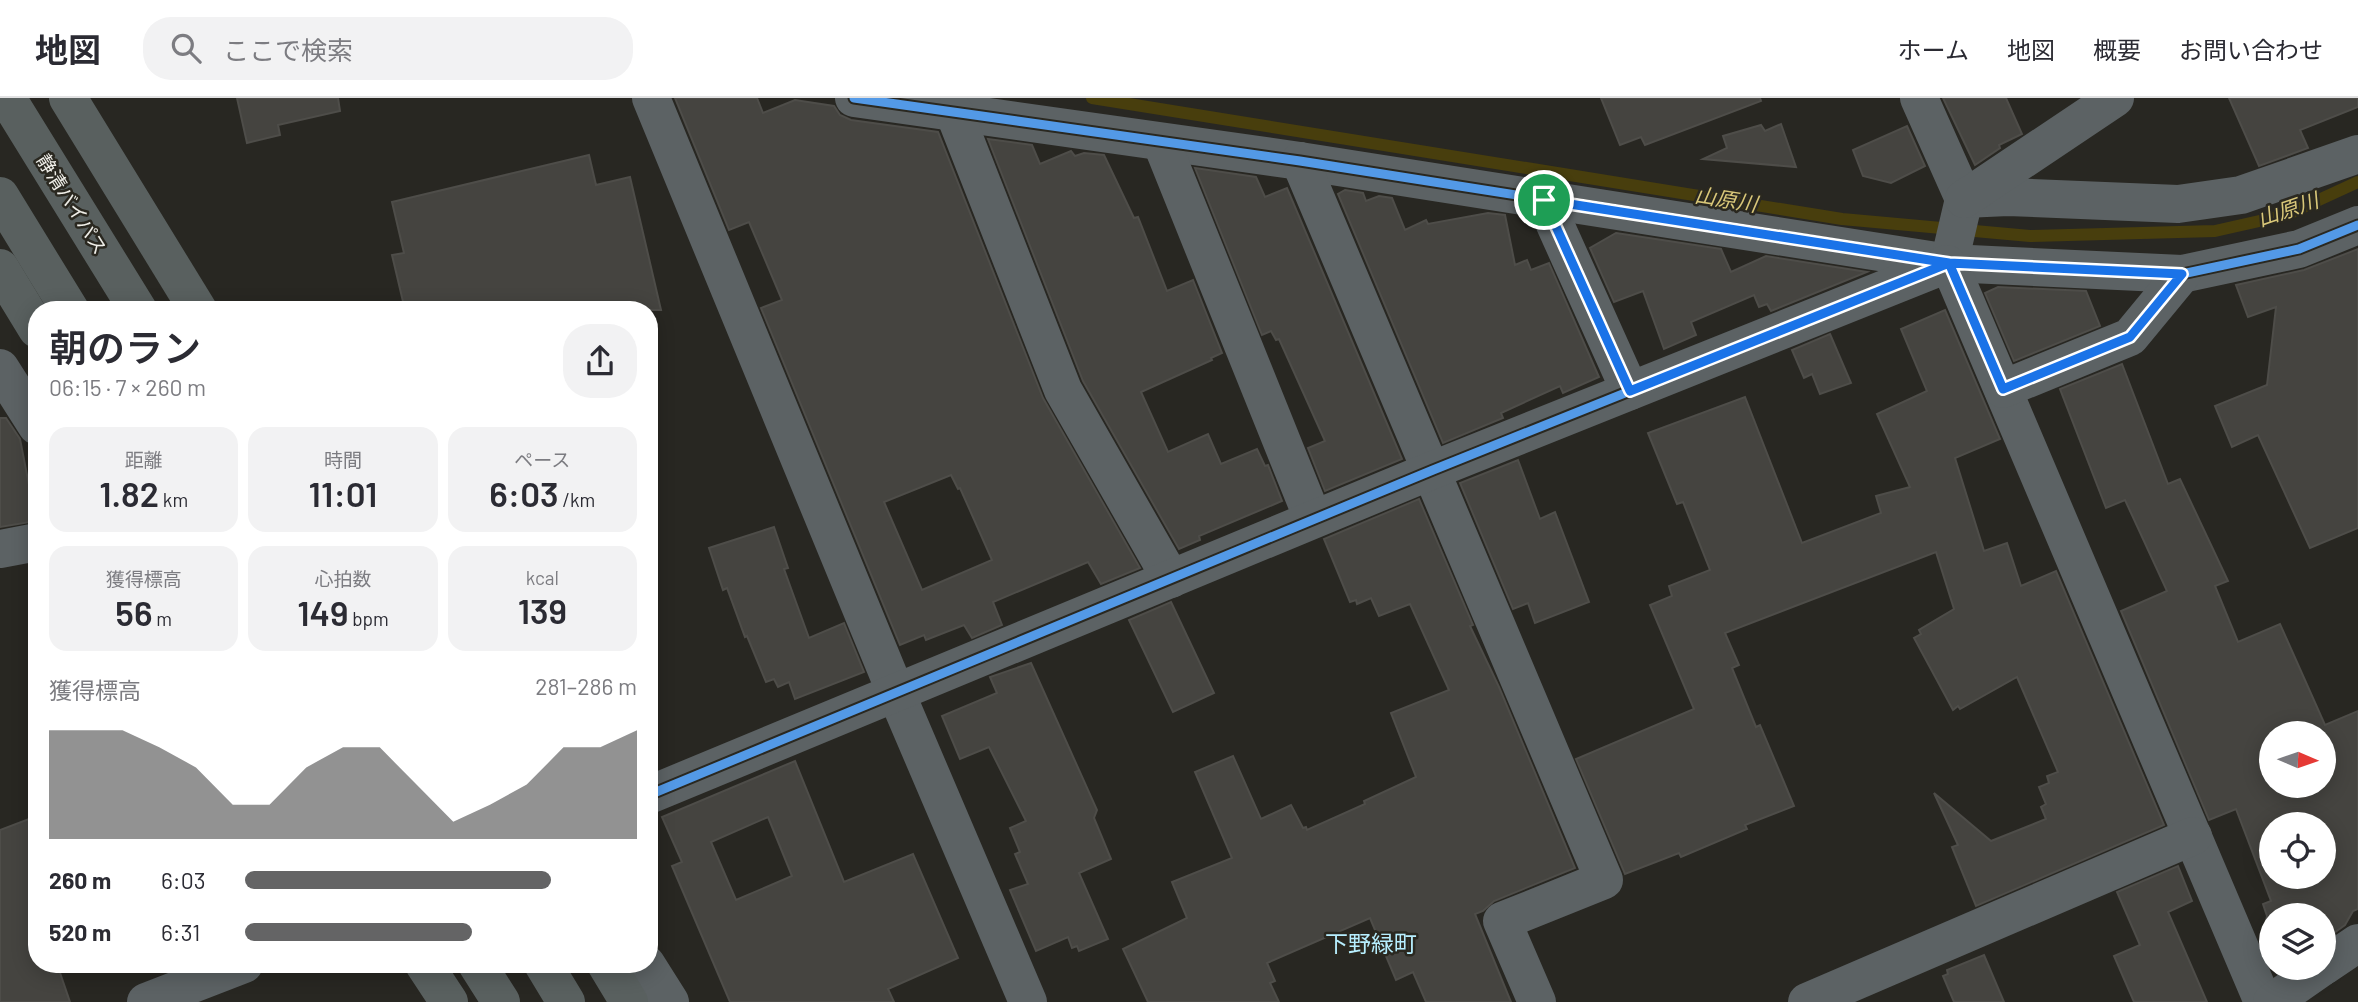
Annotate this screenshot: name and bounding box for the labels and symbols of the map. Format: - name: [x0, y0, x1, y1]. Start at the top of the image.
- street label: 静清バイパス: [33, 149, 112, 258]
- pin: [1514, 170, 1574, 230]
- water label: 山原川: [1693, 181, 1761, 216]
- water label: 山原川: [2254, 186, 2323, 231]
- north arrow: [2259, 721, 2336, 798]
- district label: 下野緑町: [1325, 929, 1417, 957]

